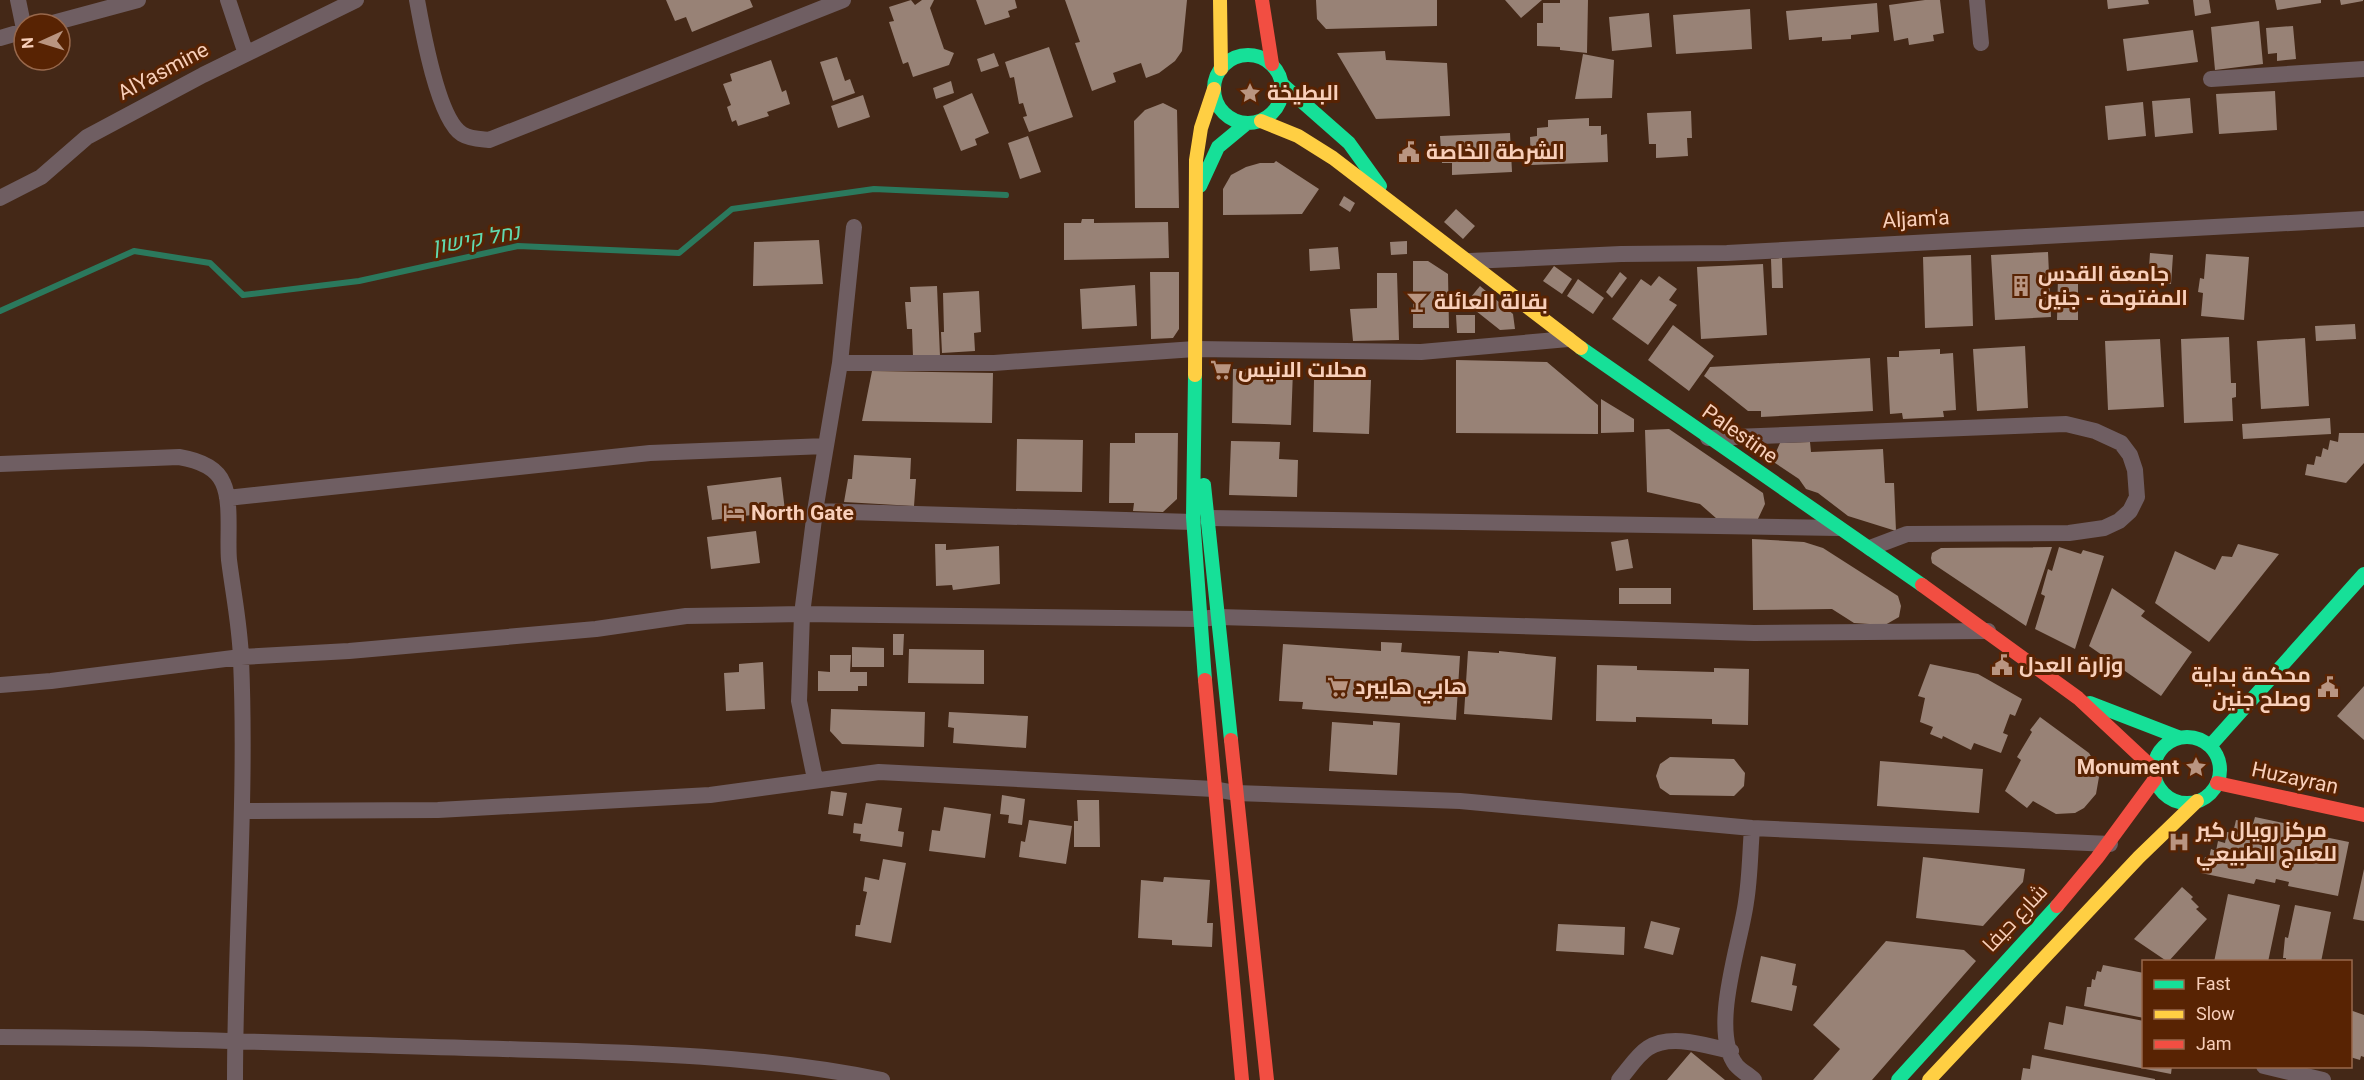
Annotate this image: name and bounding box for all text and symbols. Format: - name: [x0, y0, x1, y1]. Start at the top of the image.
- north arrow: [12, 12, 72, 72]
- text: N: [18, 37, 37, 49]
- street label: AlYasmine: [114, 37, 212, 105]
- place icon: البطيخة: [1238, 81, 1262, 105]
- place label: البطيخة: [1267, 81, 1339, 105]
- public building icon: الشرطة الخاصة: [1397, 140, 1421, 164]
- place label: الشرطة الخاصة: [1426, 140, 1565, 164]
- street label: Aljam'a: [1882, 205, 1950, 233]
- water label: נחל קישון: [430, 219, 524, 259]
- place label: جامعة القدس المفتوحة - جنين: [2038, 262, 2188, 311]
- building icon: جامعة القدس المفتوحة - جنين: [2009, 274, 2033, 298]
- bar icon: بقالة العائلة: [1405, 290, 1429, 314]
- place label: بقالة العائلة: [1434, 290, 1548, 314]
- supermarket icon: محلات الانيس: [1209, 358, 1233, 382]
- place label: محلات الانيس: [1238, 358, 1367, 382]
- street label: Palestine: [1698, 399, 1782, 469]
- hotel icon: North Gate: [722, 501, 746, 525]
- place label: North Gate: [751, 501, 854, 525]
- public building icon: وزارة العدل: [1990, 653, 2014, 677]
- place label: وزارة العدل: [2019, 653, 2123, 678]
- place label: محكمة بداية وصلح جنين: [2191, 663, 2311, 713]
- supermarket icon: هابي هايبرد: [1326, 675, 1350, 699]
- place label: هابي هايبرد: [1355, 675, 1467, 704]
- public building icon: محكمة بداية وصلح جنين: [2316, 675, 2340, 699]
- place label: Monument: [2077, 755, 2179, 779]
- place icon: Monument: [2184, 755, 2208, 779]
- street label: Huzayran: [2250, 757, 2340, 799]
- place label: مركز رويال كير للعلاج الطبيعي: [2195, 818, 2337, 871]
- hospital icon: مركز رويال كير للعلاج الطبيعي: [2167, 830, 2191, 854]
- street label: شارع حيفا: [1978, 879, 2054, 958]
- legend: [2142, 960, 2352, 1068]
- text: Fast: [2196, 973, 2231, 994]
- text: Slow: [2196, 1003, 2235, 1024]
- text: Jam: [2196, 1033, 2232, 1054]

